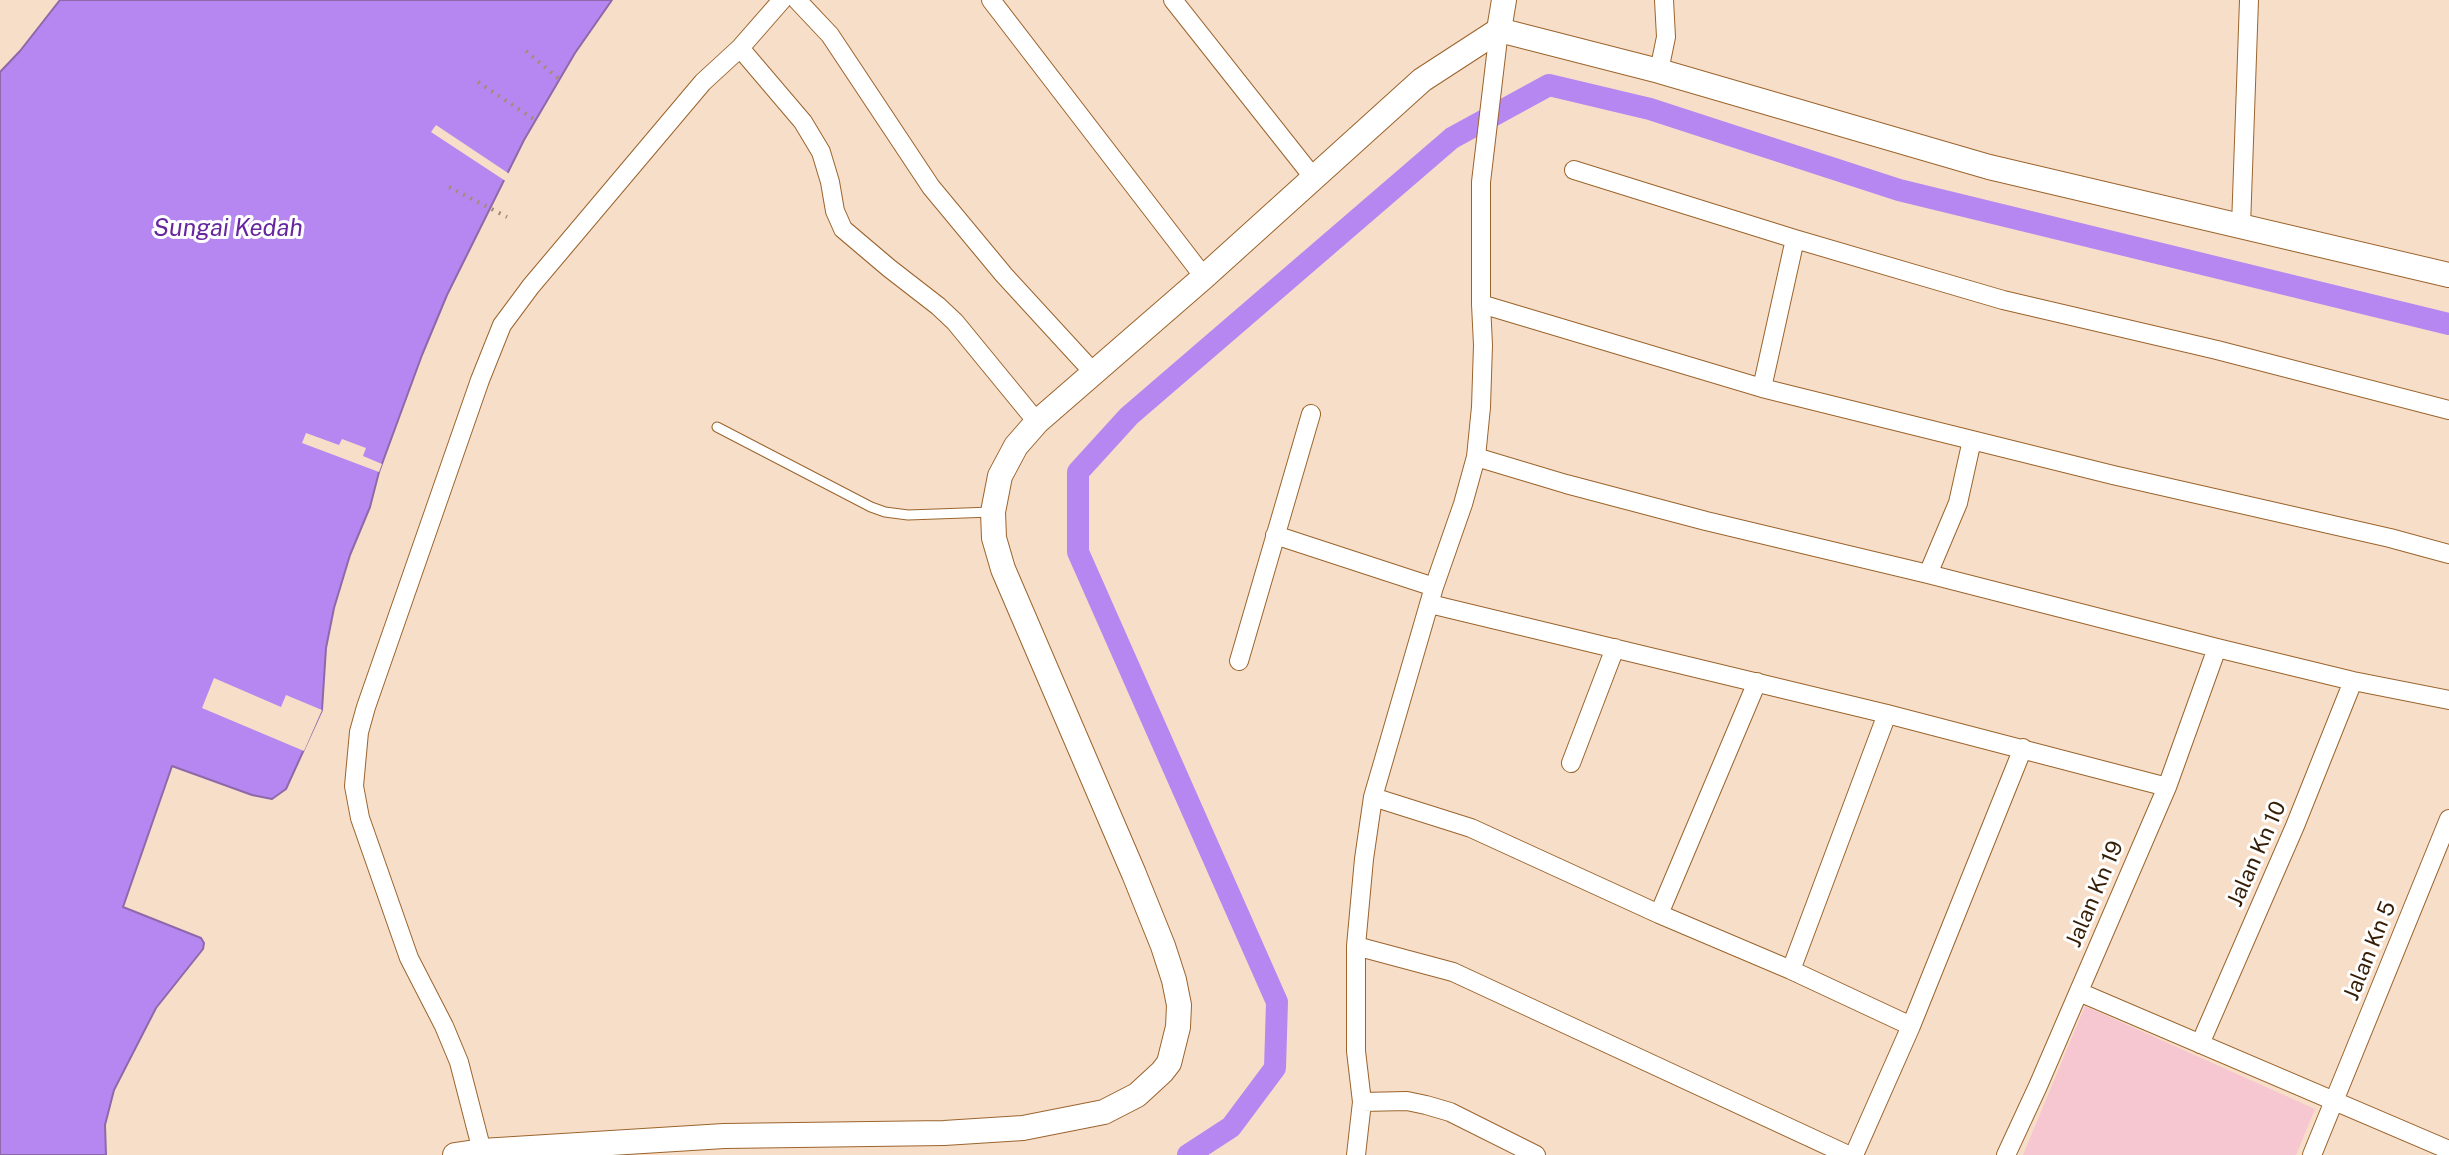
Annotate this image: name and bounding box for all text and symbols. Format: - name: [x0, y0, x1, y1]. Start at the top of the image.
- water label: Sungai Kedah: [153, 215, 303, 243]
- street label: Jalan Kn 10: [2222, 797, 2292, 911]
- street label: Jalan Kn 19: [2061, 837, 2129, 951]
- street label: Jalan Kn 5: [2338, 898, 2402, 1004]

